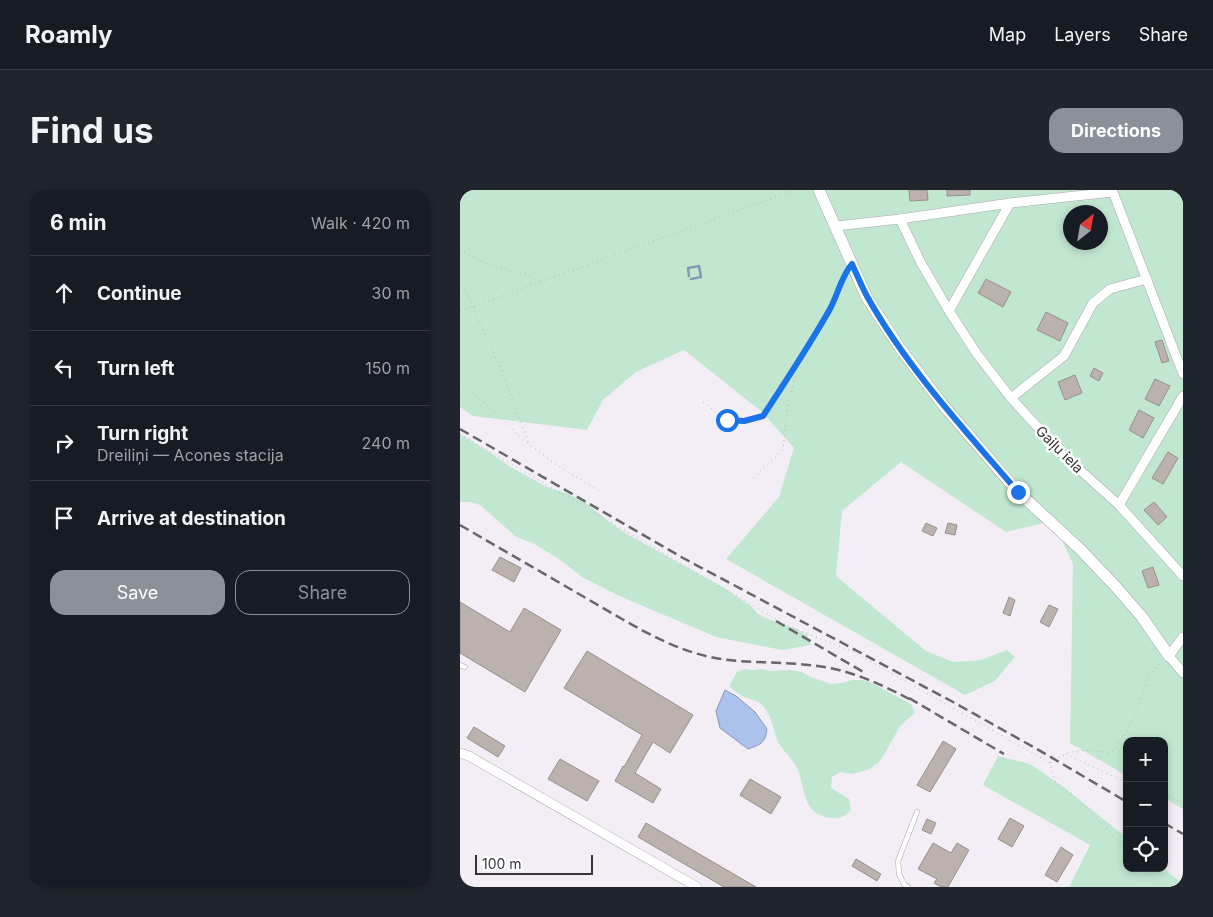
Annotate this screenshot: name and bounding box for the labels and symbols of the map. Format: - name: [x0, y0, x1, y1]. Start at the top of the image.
- north arrow: [1063, 205, 1108, 250]
- route start: [716, 409, 739, 432]
- street label: Gaiļu iela: [1032, 422, 1087, 477]
- route end: [1007, 481, 1030, 504]
- scale bar: [475, 852, 592, 875]

